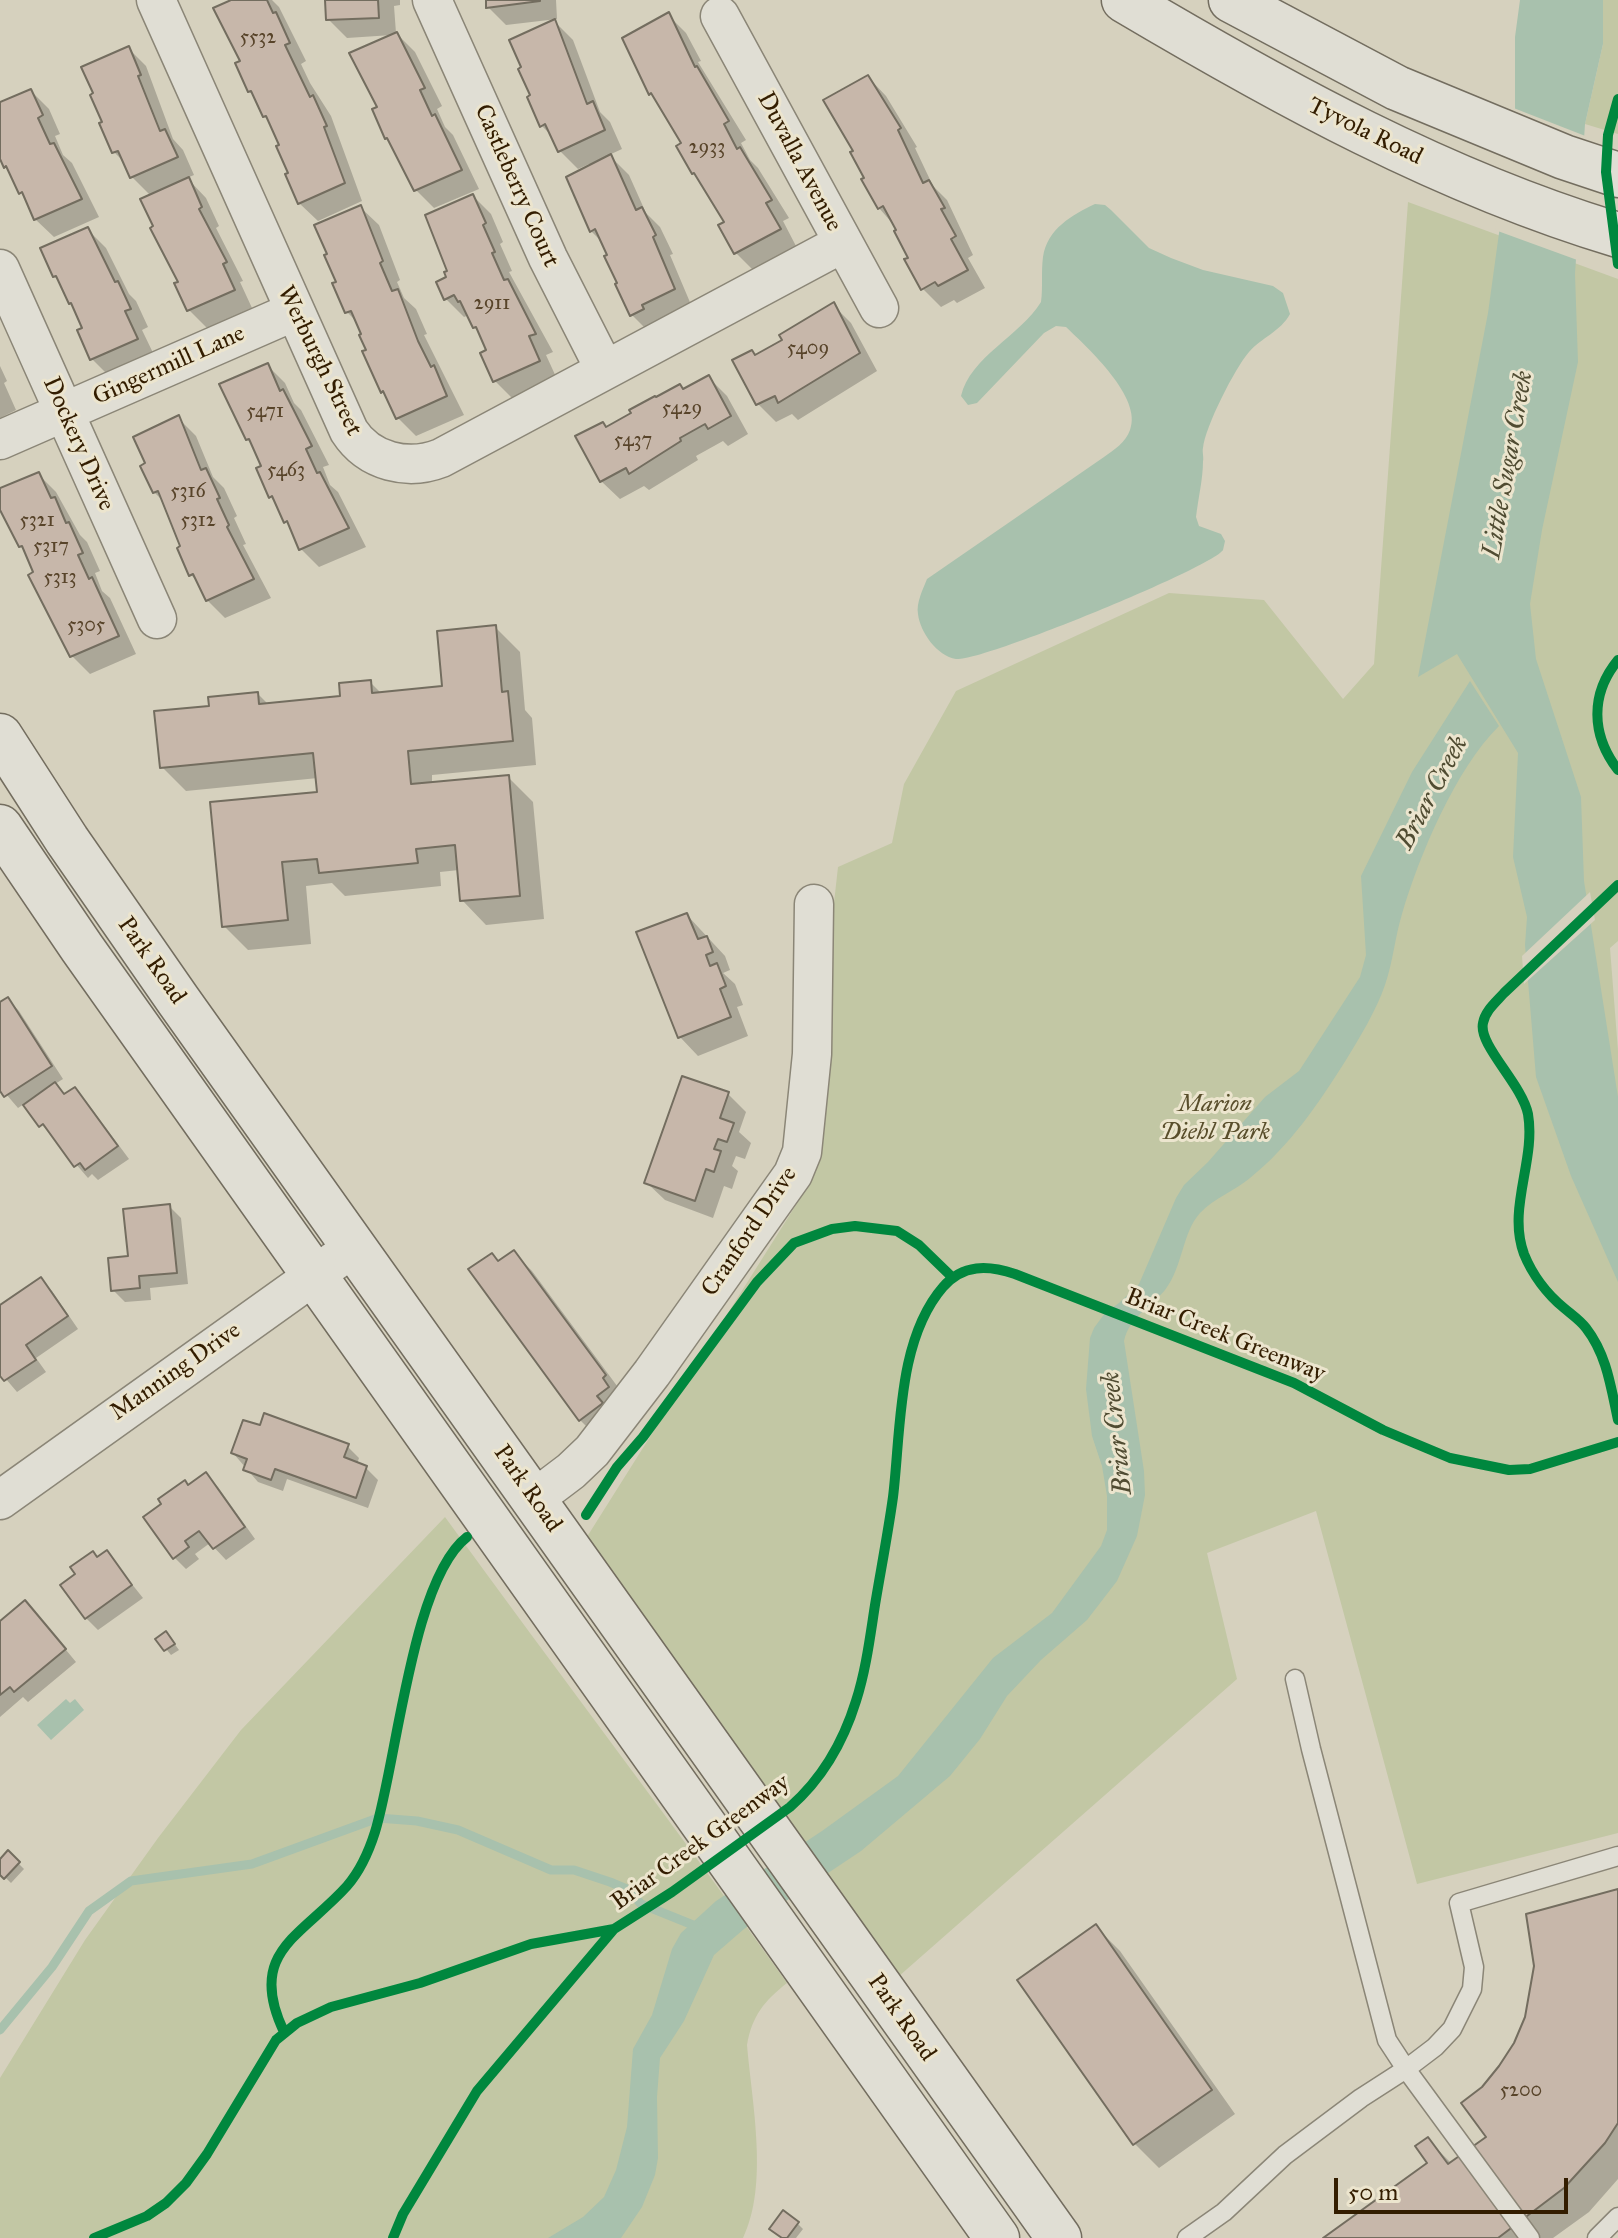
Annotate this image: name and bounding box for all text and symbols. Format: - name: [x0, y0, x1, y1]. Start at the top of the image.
- house number: 5532: [240, 26, 276, 50]
- street label: Duvalla Avenue: [750, 87, 848, 237]
- street label: Tyvola Road: [1303, 92, 1427, 172]
- street label: Castleberry Court: [467, 100, 565, 272]
- house number: 2933: [689, 136, 725, 160]
- street label: Werburgh Street: [270, 281, 368, 441]
- house number: 2911: [474, 292, 510, 316]
- street label: Gingermill Lane: [89, 320, 249, 412]
- house number: 5409: [787, 337, 829, 361]
- water label: Little Sugar Creek: [1477, 369, 1541, 561]
- street label: Dockery Drive: [36, 373, 120, 515]
- house number: 5429: [662, 397, 702, 421]
- house number: 5471: [246, 400, 284, 424]
- house number: 5437: [614, 429, 652, 453]
- house number: 5463: [267, 459, 305, 483]
- house number: 5316: [170, 480, 206, 504]
- house number: 5321: [19, 509, 55, 533]
- house number: 5312: [180, 509, 216, 533]
- house number: 5317: [33, 535, 69, 559]
- house number: 5313: [43, 566, 77, 590]
- house number: 5305: [67, 614, 105, 638]
- water label: Briar Creek: [1390, 731, 1476, 855]
- street label: Park Road: [111, 912, 191, 1010]
- park label: Marion Diehl Park: [1160, 1091, 1270, 1147]
- street label: Cranford Drive: [696, 1162, 804, 1302]
- street label: Briar Creek Greenway: [1121, 1283, 1329, 1389]
- street label: Manning Drive: [105, 1317, 247, 1427]
- water label: Briar Creek: [1096, 1370, 1140, 1496]
- street label: Park Road: [487, 1440, 567, 1538]
- street label: Briar Creek Greenway: [606, 1769, 796, 1917]
- street label: Park Road: [861, 1969, 941, 2067]
- house number: 5200: [1500, 2079, 1542, 2103]
- scale bar: [1338, 2162, 1572, 2212]
- text: 50 m: [1348, 2177, 1398, 2207]

